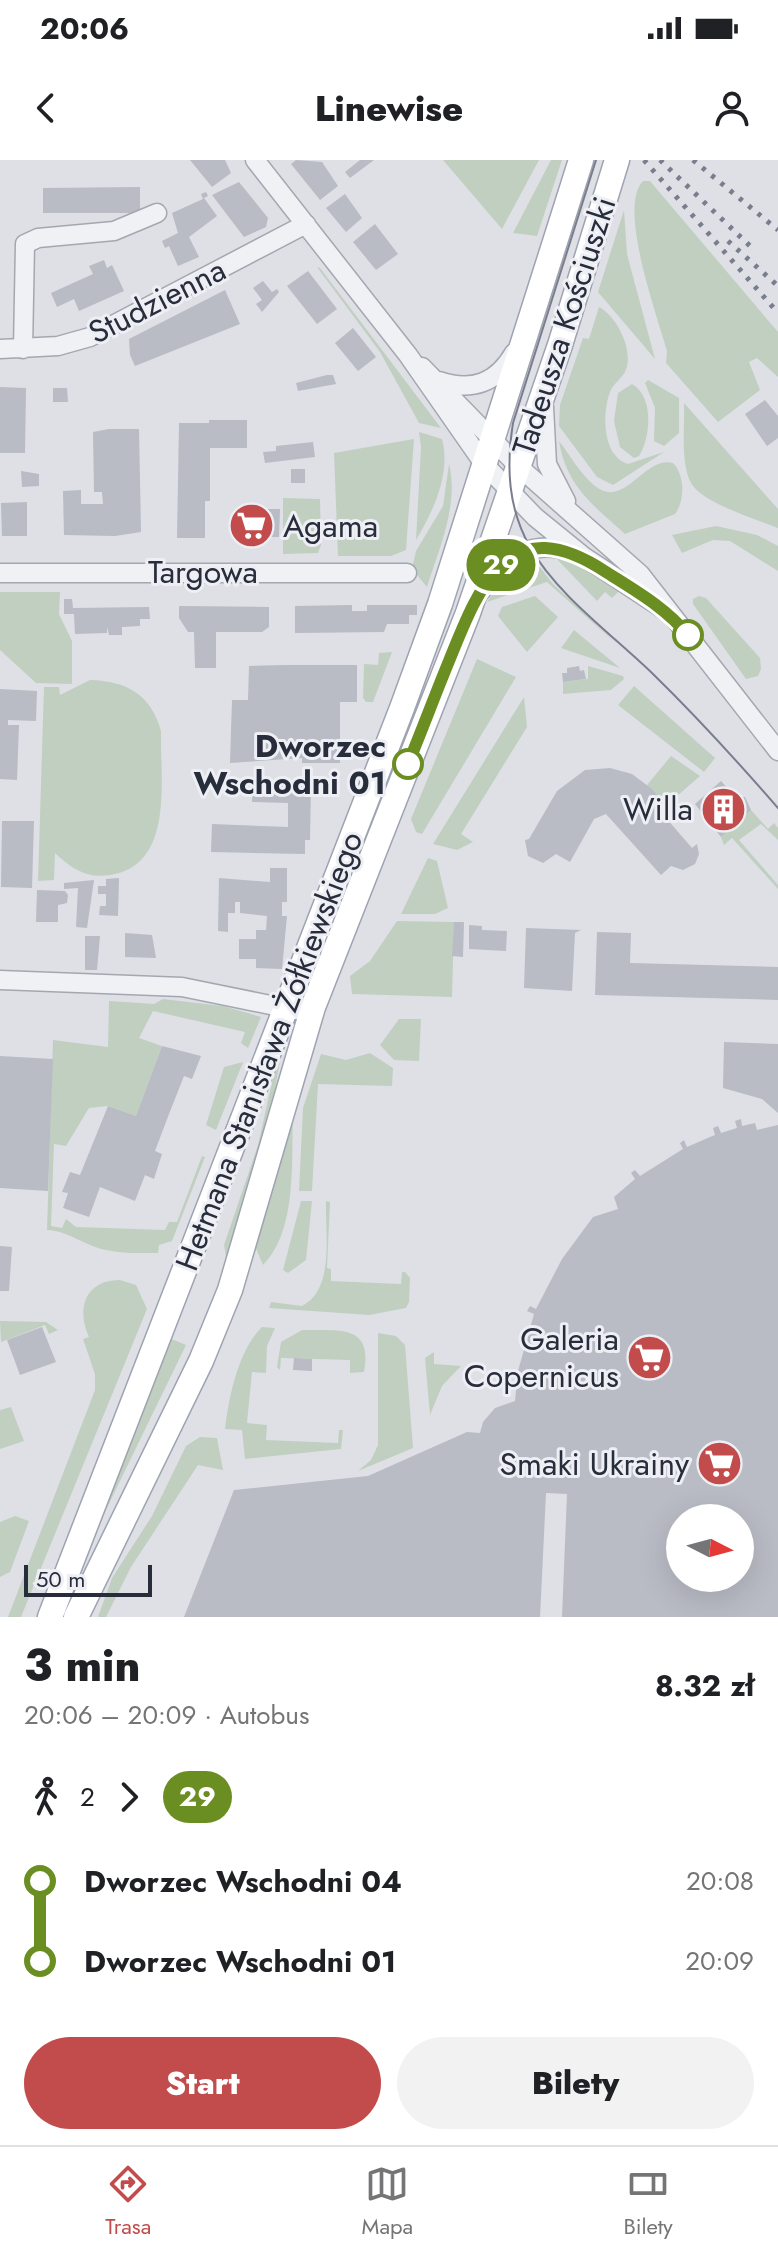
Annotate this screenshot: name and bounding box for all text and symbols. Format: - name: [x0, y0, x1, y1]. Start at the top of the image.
- text: 20:06: [40, 7, 129, 50]
- text: Linewise: [315, 82, 463, 134]
- icon: back: [24, 86, 68, 130]
- icon: person: [710, 86, 754, 130]
- street label: Tadeusza Kościuszki: [501, 191, 627, 461]
- street label: Studzienna: [80, 247, 234, 355]
- supermarket icon: Agama: [228, 502, 276, 550]
- place label: Agama: [283, 503, 378, 549]
- line badge: 29: [465, 539, 537, 591]
- text: 29: [482, 544, 520, 585]
- street label: Targowa: [148, 549, 258, 595]
- unlabelled marker: [673, 620, 703, 650]
- place label: Dworzec Wschodni 01: [194, 723, 386, 806]
- marker: Dworzec Wschodni 01: [393, 749, 423, 779]
- building icon: Willa: [700, 785, 748, 833]
- place label: Willa: [623, 786, 693, 832]
- street label: Hetmana Stanisława Żółkiewskiego: [164, 825, 374, 1277]
- place label: Galeria Copernicus: [464, 1316, 619, 1399]
- supermarket icon: Galeria Copernicus: [626, 1333, 674, 1381]
- supermarket icon: Smaki Ukrainy: [696, 1440, 744, 1488]
- place label: Smaki Ukrainy: [500, 1441, 690, 1487]
- north arrow: [666, 1504, 754, 1592]
- map controls: [666, 1504, 754, 1592]
- scale bar: [24, 1561, 152, 1597]
- text: 50 m: [36, 1563, 85, 1595]
- text: 3 min: [24, 1634, 140, 1698]
- text: 8.32 zł: [655, 1664, 754, 1707]
- text: 20:06 – 20:09 · Autobus: [24, 1696, 309, 1734]
- icon: walk: [24, 1775, 68, 1819]
- icon: forward: [107, 1775, 151, 1819]
- text: 29: [179, 1776, 216, 1817]
- text: 2: [80, 1778, 95, 1816]
- text: Dworzec Wschodni 04: [84, 1860, 402, 1903]
- text: 20:08: [686, 1862, 754, 1900]
- text: Dworzec Wschodni 01: [84, 1940, 396, 1983]
- text: 20:09: [685, 1942, 754, 1980]
- button: Start: [24, 2037, 381, 2129]
- button: Bilety: [397, 2037, 754, 2129]
- tab: Trasa: [105, 2162, 151, 2242]
- tab: Mapa: [362, 2162, 413, 2242]
- tab: Bilety: [623, 2162, 673, 2242]

